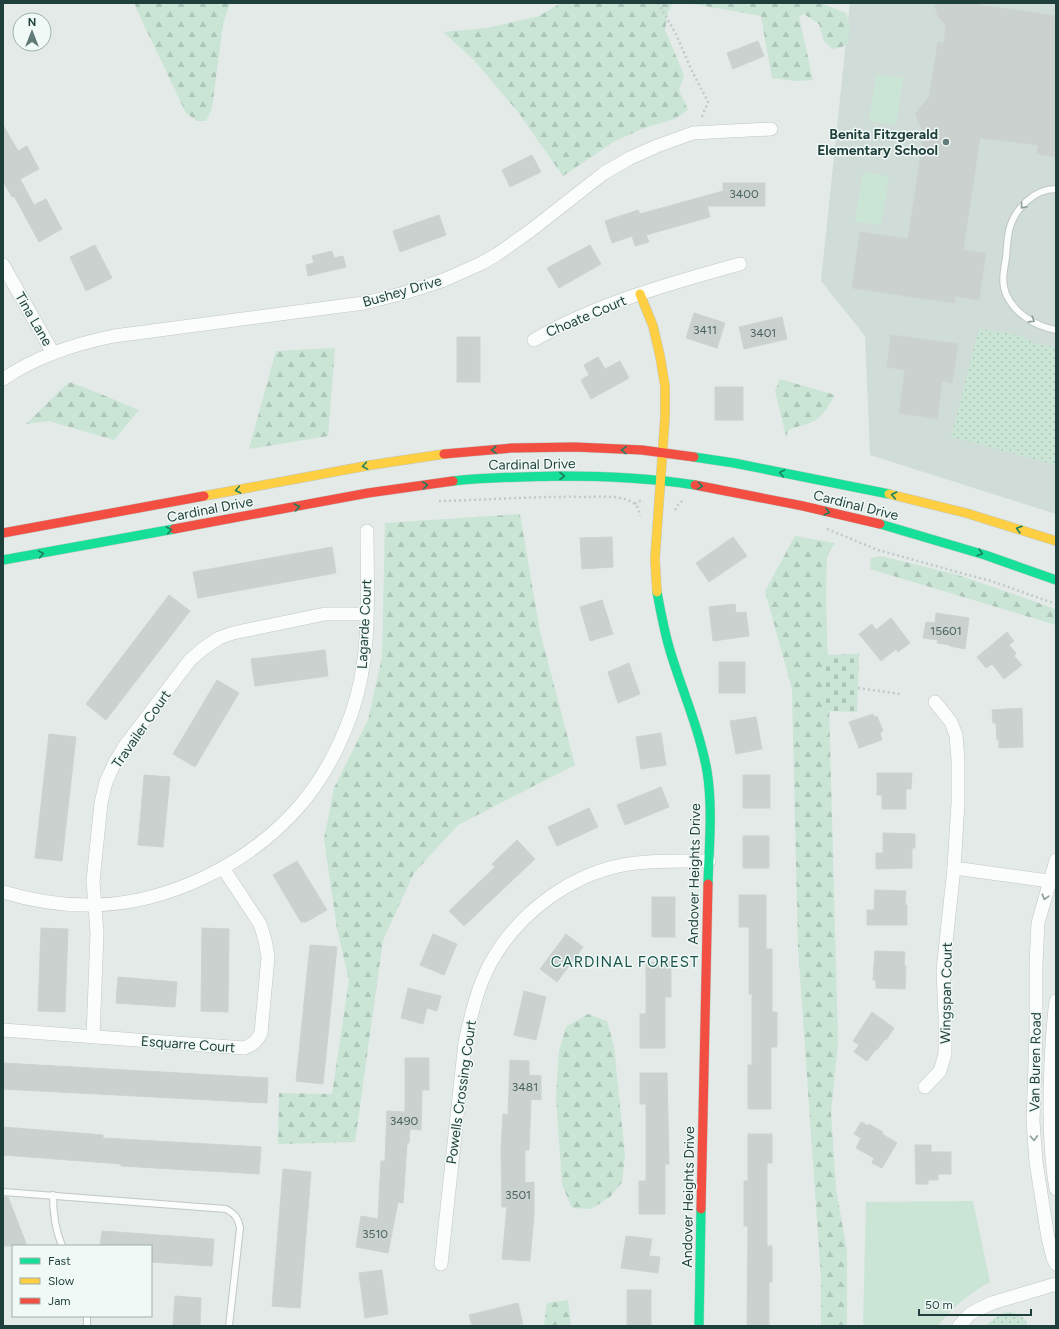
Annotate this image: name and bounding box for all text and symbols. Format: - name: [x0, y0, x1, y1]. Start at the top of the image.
- north arrow: [12, 12, 52, 52]
- text: N: [28, 16, 36, 29]
- place label: Benita Fitzgerald Elementary School: [817, 126, 938, 159]
- marker: Benita Fitzgerald Elementary School: [941, 137, 951, 147]
- house number: 3400: [729, 187, 759, 201]
- one-way arrow: [1020, 201, 1027, 208]
- street label: Bushey Drive: [361, 272, 444, 311]
- street label: Tina Lane: [11, 289, 56, 349]
- street label: Choate Court: [543, 292, 629, 341]
- one-way arrow: [1028, 316, 1035, 323]
- house number: 3411: [693, 323, 717, 337]
- house number: 3401: [750, 326, 776, 340]
- one-way arrow: [491, 445, 497, 454]
- one-way arrow: [621, 445, 627, 454]
- street label: Cardinal Drive: [488, 455, 576, 474]
- one-way arrow: [362, 461, 368, 470]
- one-way arrow: [779, 469, 785, 477]
- one-way arrow: [559, 472, 565, 480]
- one-way arrow: [422, 481, 428, 490]
- one-way arrow: [697, 481, 703, 490]
- one-way arrow: [234, 485, 241, 494]
- street label: Cardinal Drive: [811, 487, 901, 524]
- one-way arrow: [890, 491, 897, 500]
- street label: Cardinal Drive: [166, 493, 255, 526]
- one-way arrow: [294, 503, 300, 511]
- one-way arrow: [824, 507, 830, 515]
- one-way arrow: [1016, 525, 1023, 534]
- one-way arrow: [166, 527, 172, 535]
- one-way arrow: [976, 548, 983, 557]
- one-way arrow: [38, 550, 45, 558]
- street label: Lagarde Court: [354, 579, 375, 669]
- house number: 15601: [930, 624, 962, 638]
- street label: Travailer Court: [108, 687, 175, 772]
- street label: Andover Heights Drive: [685, 803, 704, 945]
- one-way arrow: [1041, 893, 1050, 900]
- street label: Wingspan Court: [937, 942, 956, 1044]
- district label: CARDINAL FOREST: [551, 953, 699, 971]
- street label: Van Buren Road: [1026, 1012, 1045, 1112]
- street label: Powells Crossing Court: [443, 1019, 480, 1165]
- street label: Esquarre Court: [140, 1033, 236, 1056]
- house number: 3481: [512, 1080, 538, 1094]
- house number: 3490: [390, 1114, 419, 1128]
- street label: Andover Heights Drive: [679, 1126, 698, 1268]
- one-way arrow: [1030, 1135, 1039, 1141]
- house number: 3501: [505, 1188, 531, 1202]
- house number: 3510: [362, 1227, 388, 1241]
- legend: [12, 1245, 152, 1317]
- text: Fast: [48, 1254, 71, 1268]
- text: Slow: [48, 1274, 75, 1288]
- scale bar: [919, 1291, 1031, 1317]
- text: Jam: [48, 1294, 71, 1308]
- text: 50 m: [925, 1298, 953, 1312]

